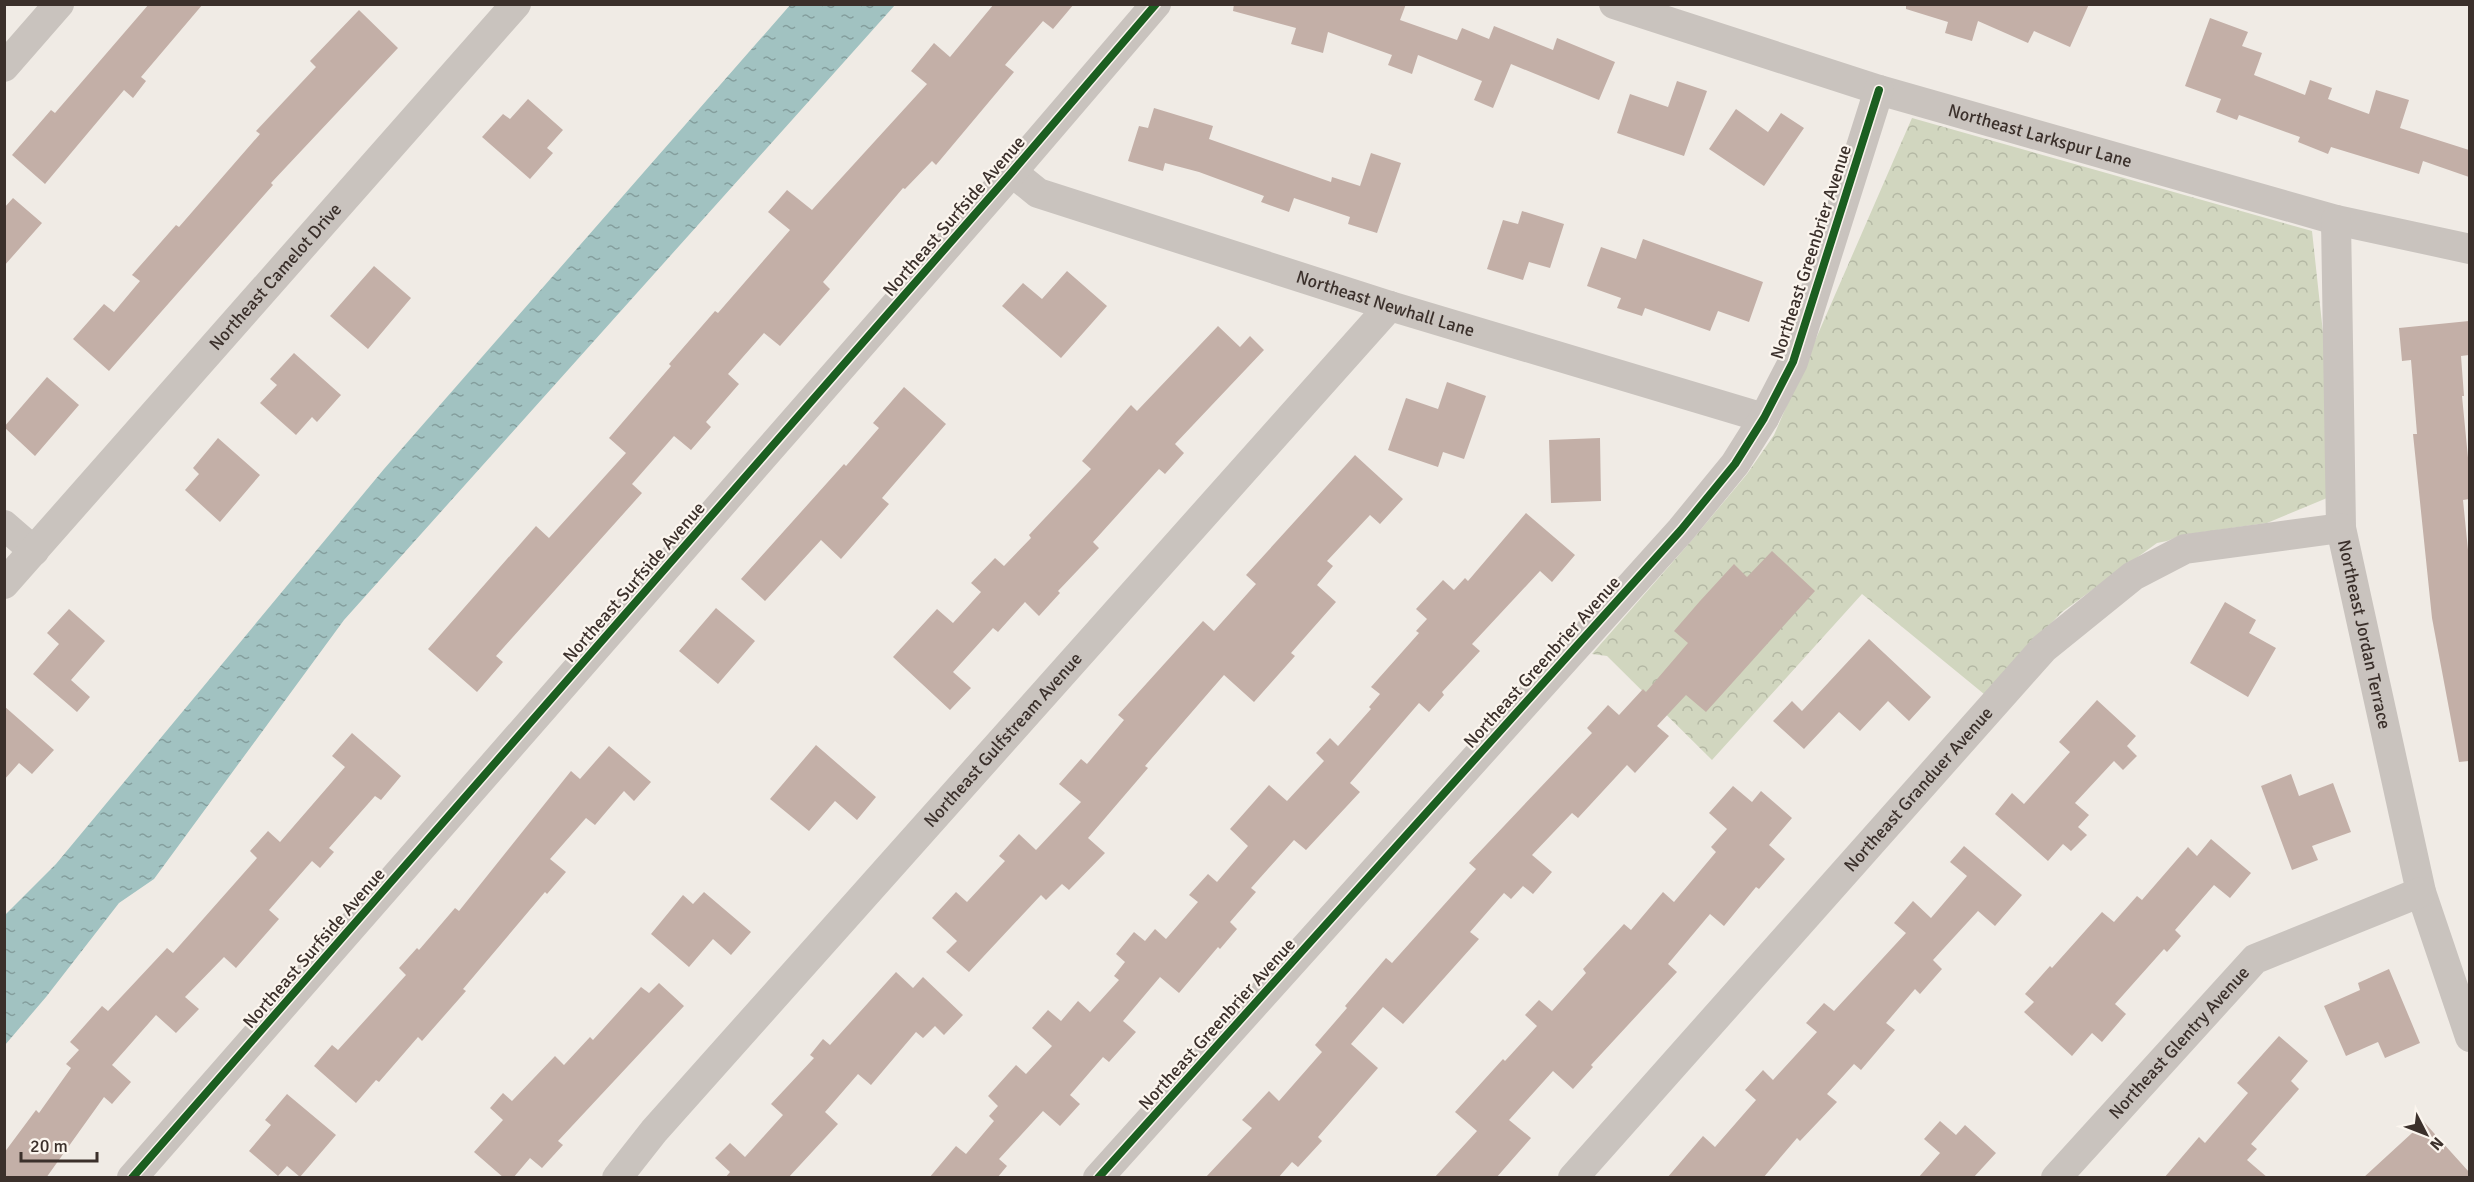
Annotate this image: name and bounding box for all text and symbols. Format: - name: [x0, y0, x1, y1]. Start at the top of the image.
- street label: Northeast Larkspur Lane: [1946, 99, 2134, 172]
- street label: Northeast Surfside Avenue: [878, 131, 1030, 301]
- street label: Northeast Greenbrier Avenue: [1766, 142, 1856, 362]
- street label: Northeast Camelot Drive: [204, 198, 346, 355]
- street label: Northeast Newhall Lane: [1293, 266, 1477, 342]
- street label: Northeast Surfside Avenue: [558, 497, 710, 667]
- street label: Northeast Jordan Terrace: [2333, 538, 2396, 731]
- street label: Northeast Greenbrier Avenue: [1459, 571, 1625, 753]
- street label: Northeast Gulfstream Avenue: [919, 648, 1087, 832]
- street label: Northeast Granduer Avenue: [1839, 702, 1998, 876]
- street label: Northeast Surfside Avenue: [238, 863, 390, 1033]
- street label: Northeast Greenbrier Avenue: [1134, 933, 1300, 1115]
- street label: Northeast Glentry Avenue: [2104, 962, 2254, 1124]
- north arrow: [2396, 1104, 2456, 1164]
- scale bar: [21, 1125, 98, 1163]
- text: N: [2425, 1133, 2448, 1154]
- text: 20 m: [30, 1135, 68, 1157]

